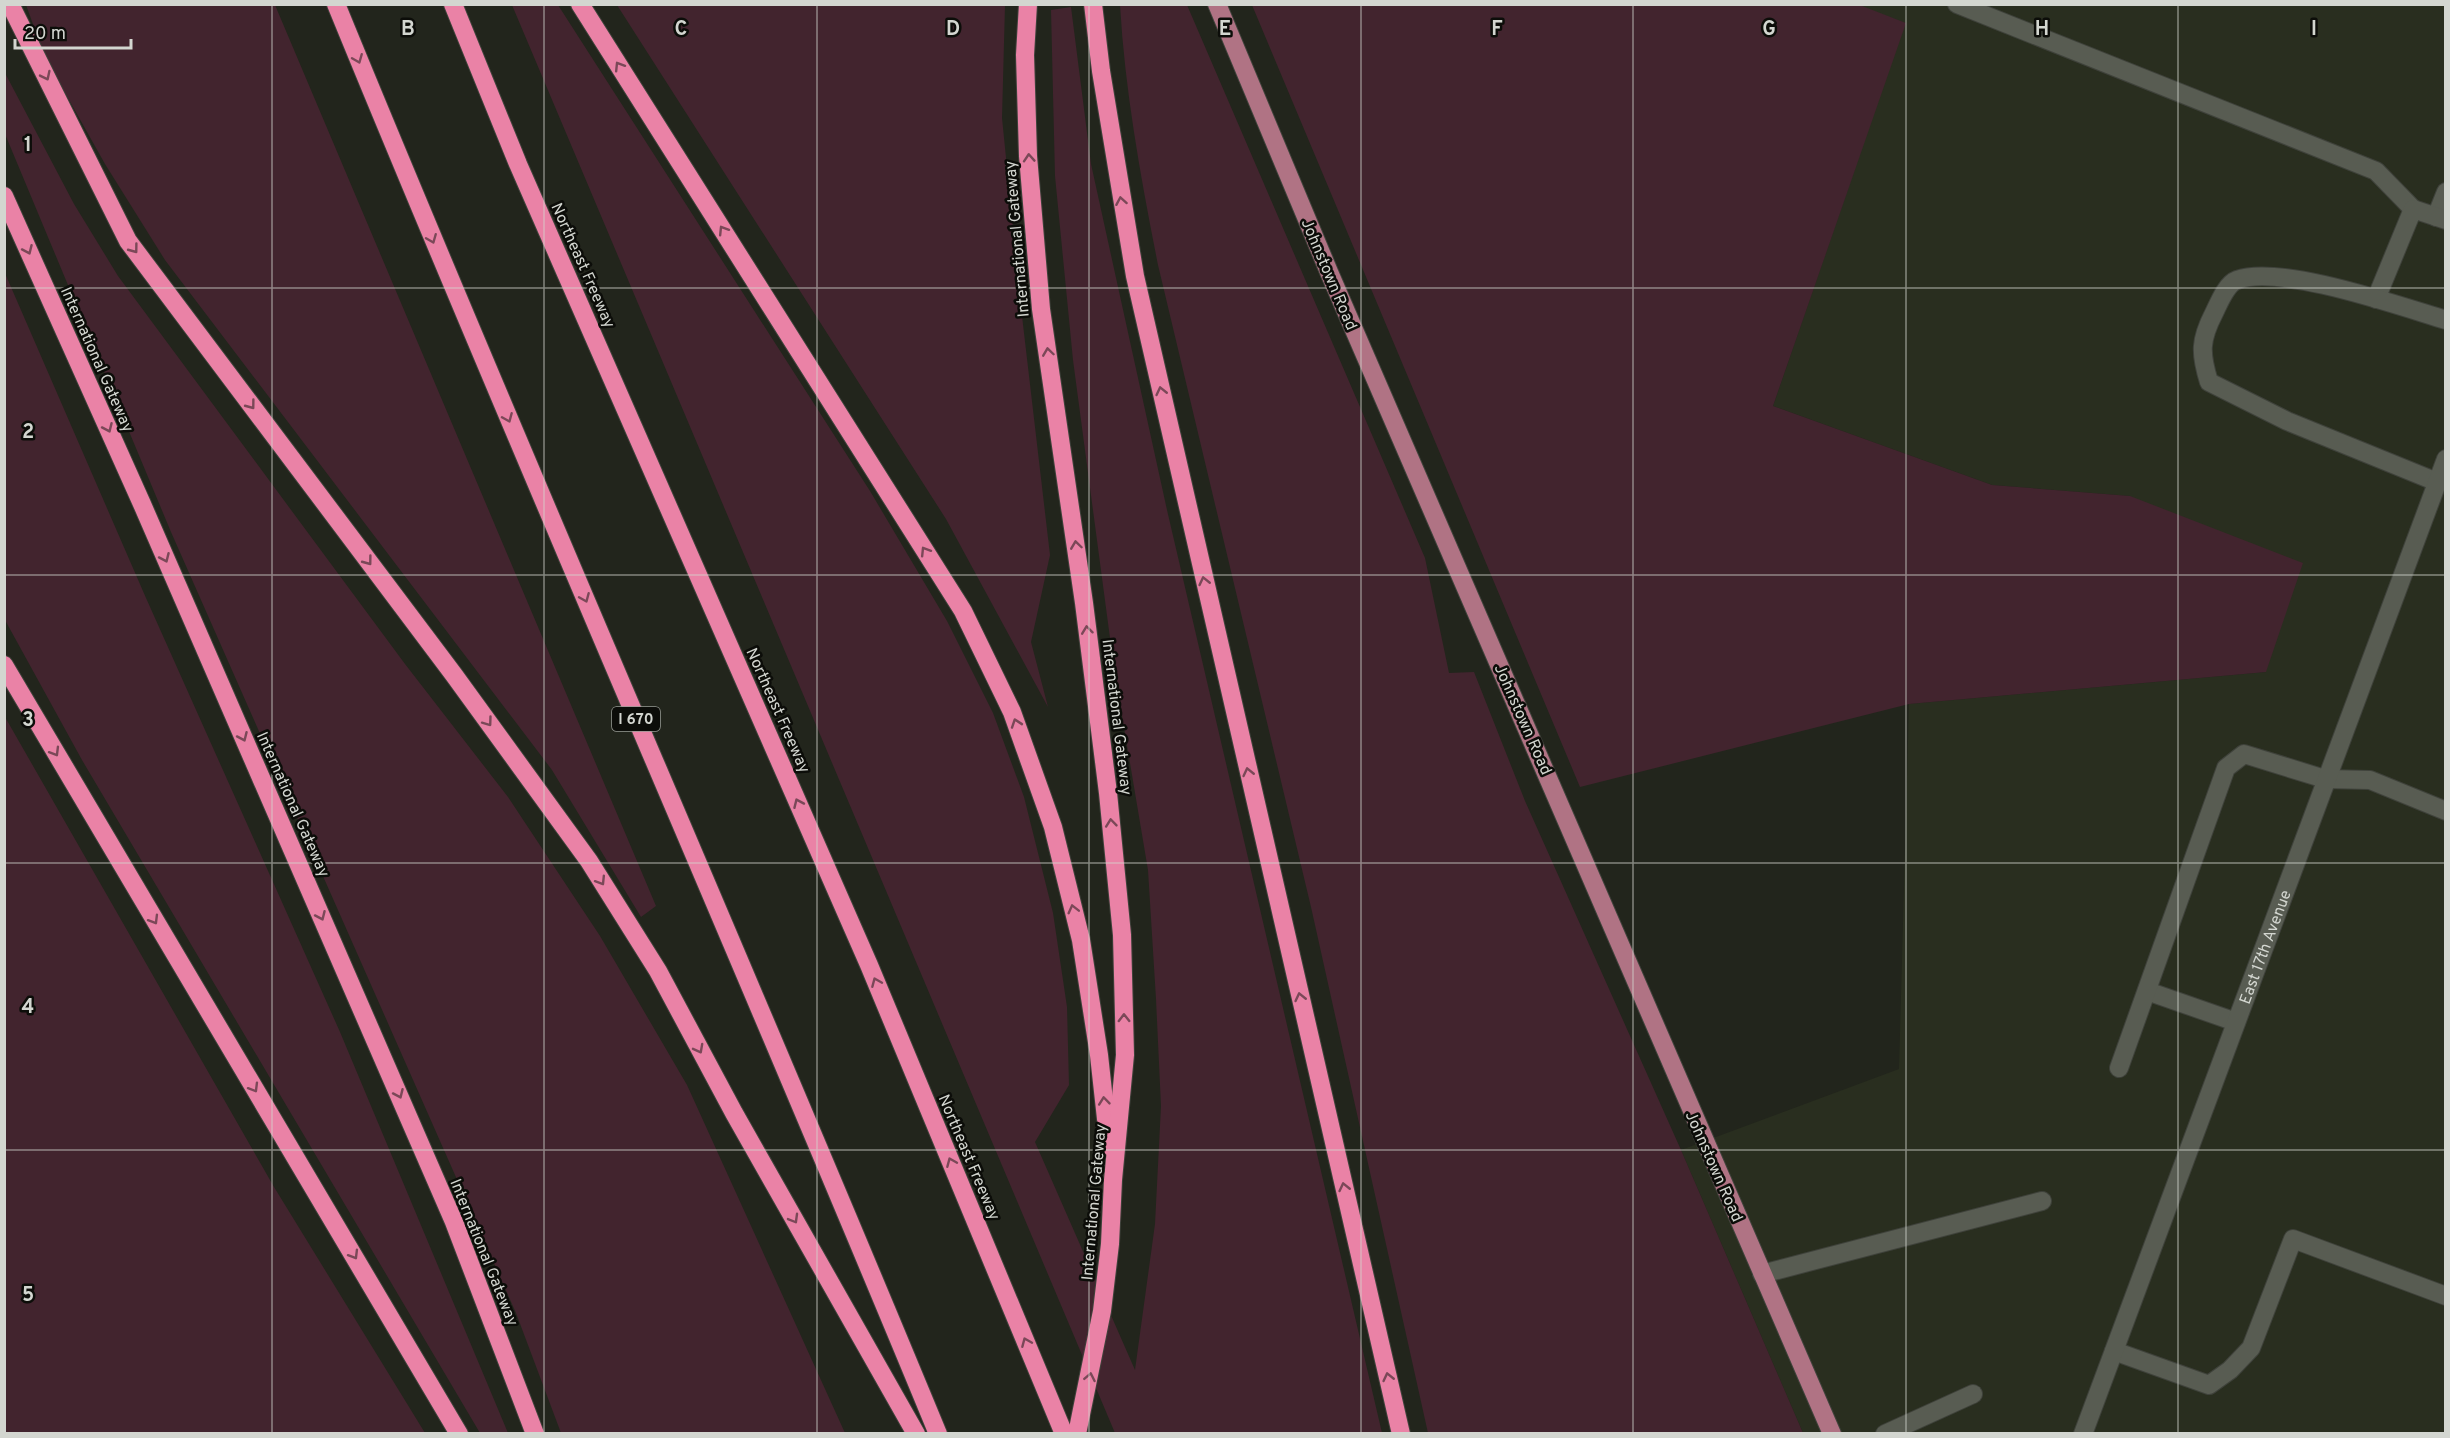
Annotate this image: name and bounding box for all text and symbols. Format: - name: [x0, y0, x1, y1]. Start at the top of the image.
- scale bar: [15, 12, 130, 50]
- text: B: [401, 17, 415, 43]
- text: C: [675, 17, 687, 43]
- text: D: [946, 17, 960, 43]
- text: E: [1219, 17, 1231, 43]
- text: F: [1491, 17, 1503, 43]
- text: G: [1762, 17, 1776, 43]
- text: H: [2035, 17, 2049, 43]
- text: I: [2311, 17, 2317, 43]
- text: 20 m: [24, 23, 66, 46]
- one-way arrow: [351, 52, 363, 63]
- one-way arrow: [615, 61, 626, 72]
- one-way arrow: [38, 69, 50, 80]
- text: 1: [24, 133, 32, 159]
- one-way arrow: [1022, 154, 1035, 163]
- street label: International Gateway: [1001, 160, 1035, 318]
- one-way arrow: [1115, 196, 1128, 206]
- street label: Northeast Freeway: [546, 200, 619, 331]
- street label: Johnstown Road: [1296, 216, 1361, 334]
- one-way arrow: [719, 226, 731, 236]
- one-way arrow: [425, 233, 437, 244]
- one-way arrow: [127, 243, 138, 254]
- one-way arrow: [21, 244, 33, 255]
- street label: International Gateway: [55, 284, 137, 436]
- one-way arrow: [1042, 348, 1054, 357]
- one-way arrow: [1155, 387, 1168, 397]
- one-way arrow: [244, 399, 255, 410]
- one-way arrow: [501, 412, 513, 423]
- text: 2: [22, 420, 34, 446]
- one-way arrow: [100, 421, 112, 432]
- one-way arrow: [1070, 541, 1082, 550]
- one-way arrow: [921, 547, 932, 558]
- one-way arrow: [158, 552, 170, 563]
- one-way arrow: [361, 555, 372, 566]
- one-way arrow: [1199, 577, 1212, 587]
- one-way arrow: [577, 591, 589, 602]
- one-way arrow: [1082, 625, 1094, 634]
- street label: International Gateway: [1097, 638, 1136, 796]
- street label: Northeast Freeway: [741, 645, 814, 776]
- street label: Johnstown Road: [1489, 661, 1556, 778]
- road number: I 670: [612, 707, 660, 731]
- text: 3: [22, 708, 34, 734]
- one-way arrow: [481, 715, 492, 726]
- one-way arrow: [1011, 718, 1024, 729]
- street label: International Gateway: [251, 729, 333, 881]
- one-way arrow: [236, 730, 248, 741]
- one-way arrow: [47, 746, 59, 756]
- one-way arrow: [1242, 767, 1255, 777]
- one-way arrow: [793, 798, 805, 809]
- one-way arrow: [1105, 819, 1118, 828]
- one-way arrow: [594, 874, 605, 885]
- street label: East 17th Avenue: [2236, 888, 2297, 1007]
- one-way arrow: [1068, 904, 1081, 914]
- one-way arrow: [314, 909, 326, 920]
- one-way arrow: [147, 914, 159, 924]
- one-way arrow: [871, 977, 883, 988]
- one-way arrow: [1294, 992, 1307, 1002]
- text: 4: [22, 995, 34, 1021]
- one-way arrow: [1118, 1013, 1131, 1022]
- one-way arrow: [692, 1043, 703, 1053]
- one-way arrow: [247, 1082, 258, 1092]
- one-way arrow: [392, 1088, 404, 1099]
- street label: Northeast Freeway: [933, 1092, 1004, 1224]
- one-way arrow: [1098, 1097, 1111, 1106]
- street label: Johnstown Road: [1680, 1108, 1747, 1225]
- street label: International Gateway: [1078, 1123, 1112, 1281]
- one-way arrow: [946, 1157, 958, 1168]
- street label: International Gateway: [444, 1176, 522, 1329]
- one-way arrow: [1338, 1182, 1351, 1192]
- one-way arrow: [787, 1213, 798, 1224]
- one-way arrow: [346, 1249, 358, 1259]
- text: 5: [22, 1283, 34, 1309]
- one-way arrow: [1021, 1337, 1033, 1348]
- one-way arrow: [1083, 1372, 1096, 1382]
- one-way arrow: [1382, 1372, 1395, 1382]

